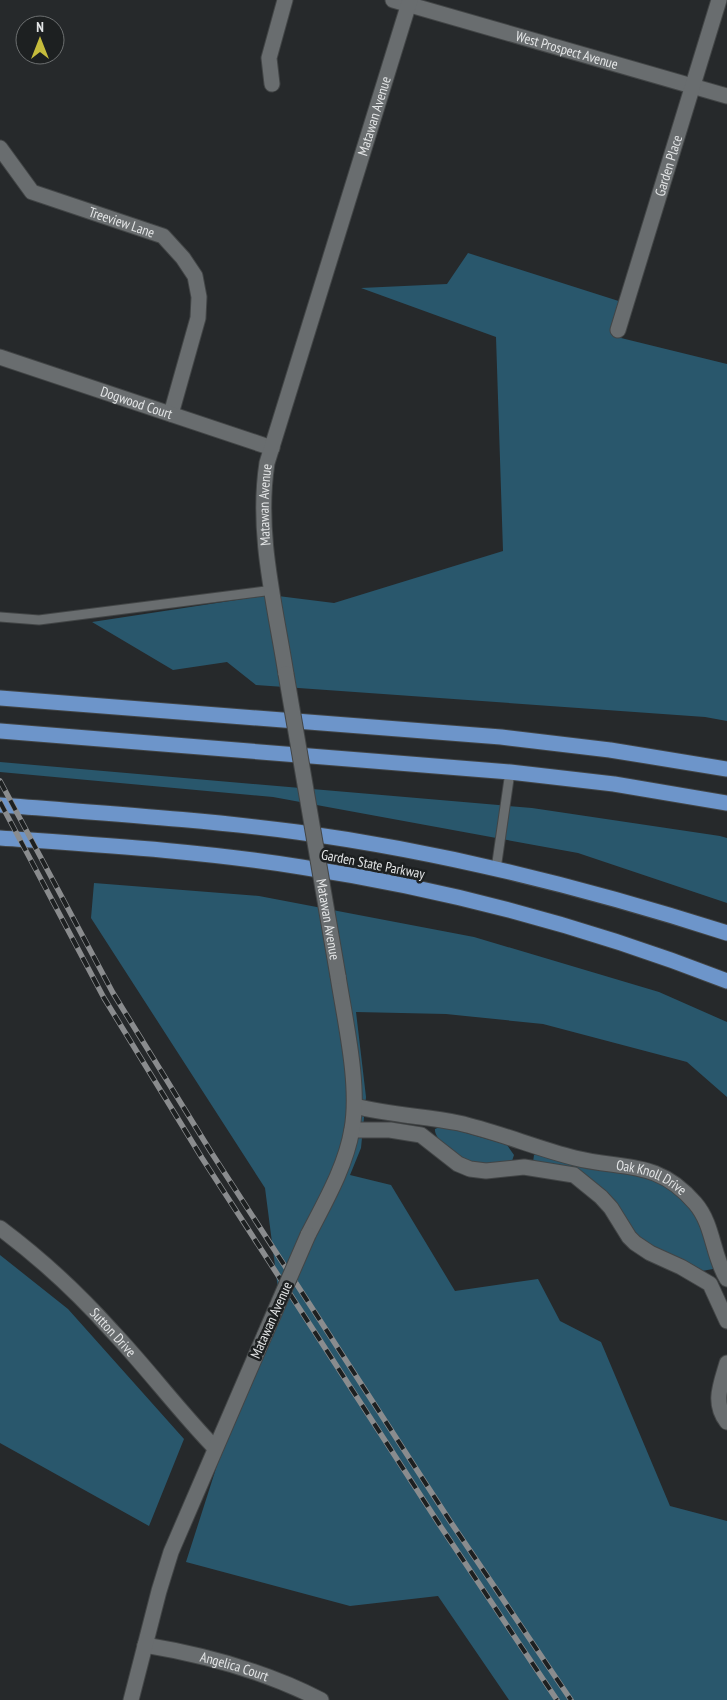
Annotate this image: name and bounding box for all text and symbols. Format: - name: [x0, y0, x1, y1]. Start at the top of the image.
- north arrow: [15, 15, 65, 65]
- text: N: [36, 18, 44, 36]
- street label: West Prospect Avenue: [514, 27, 620, 73]
- street label: Matawan Avenue: [353, 74, 395, 158]
- street label: Garden Place: [651, 133, 686, 198]
- street label: Treeview Lane: [86, 203, 157, 242]
- street label: Dogwood Court: [98, 382, 175, 423]
- street label: Matawan Avenue: [255, 462, 276, 546]
- street label: Garden State Parkway: [320, 845, 427, 883]
- street label: Matawan Avenue: [312, 877, 344, 962]
- street label: Oak Knoll Drive: [615, 1156, 691, 1199]
- street label: Matawan Avenue: [246, 1279, 296, 1361]
- street label: Sutton Drive: [86, 1304, 140, 1361]
- street label: Angelica Court: [198, 1648, 271, 1685]

